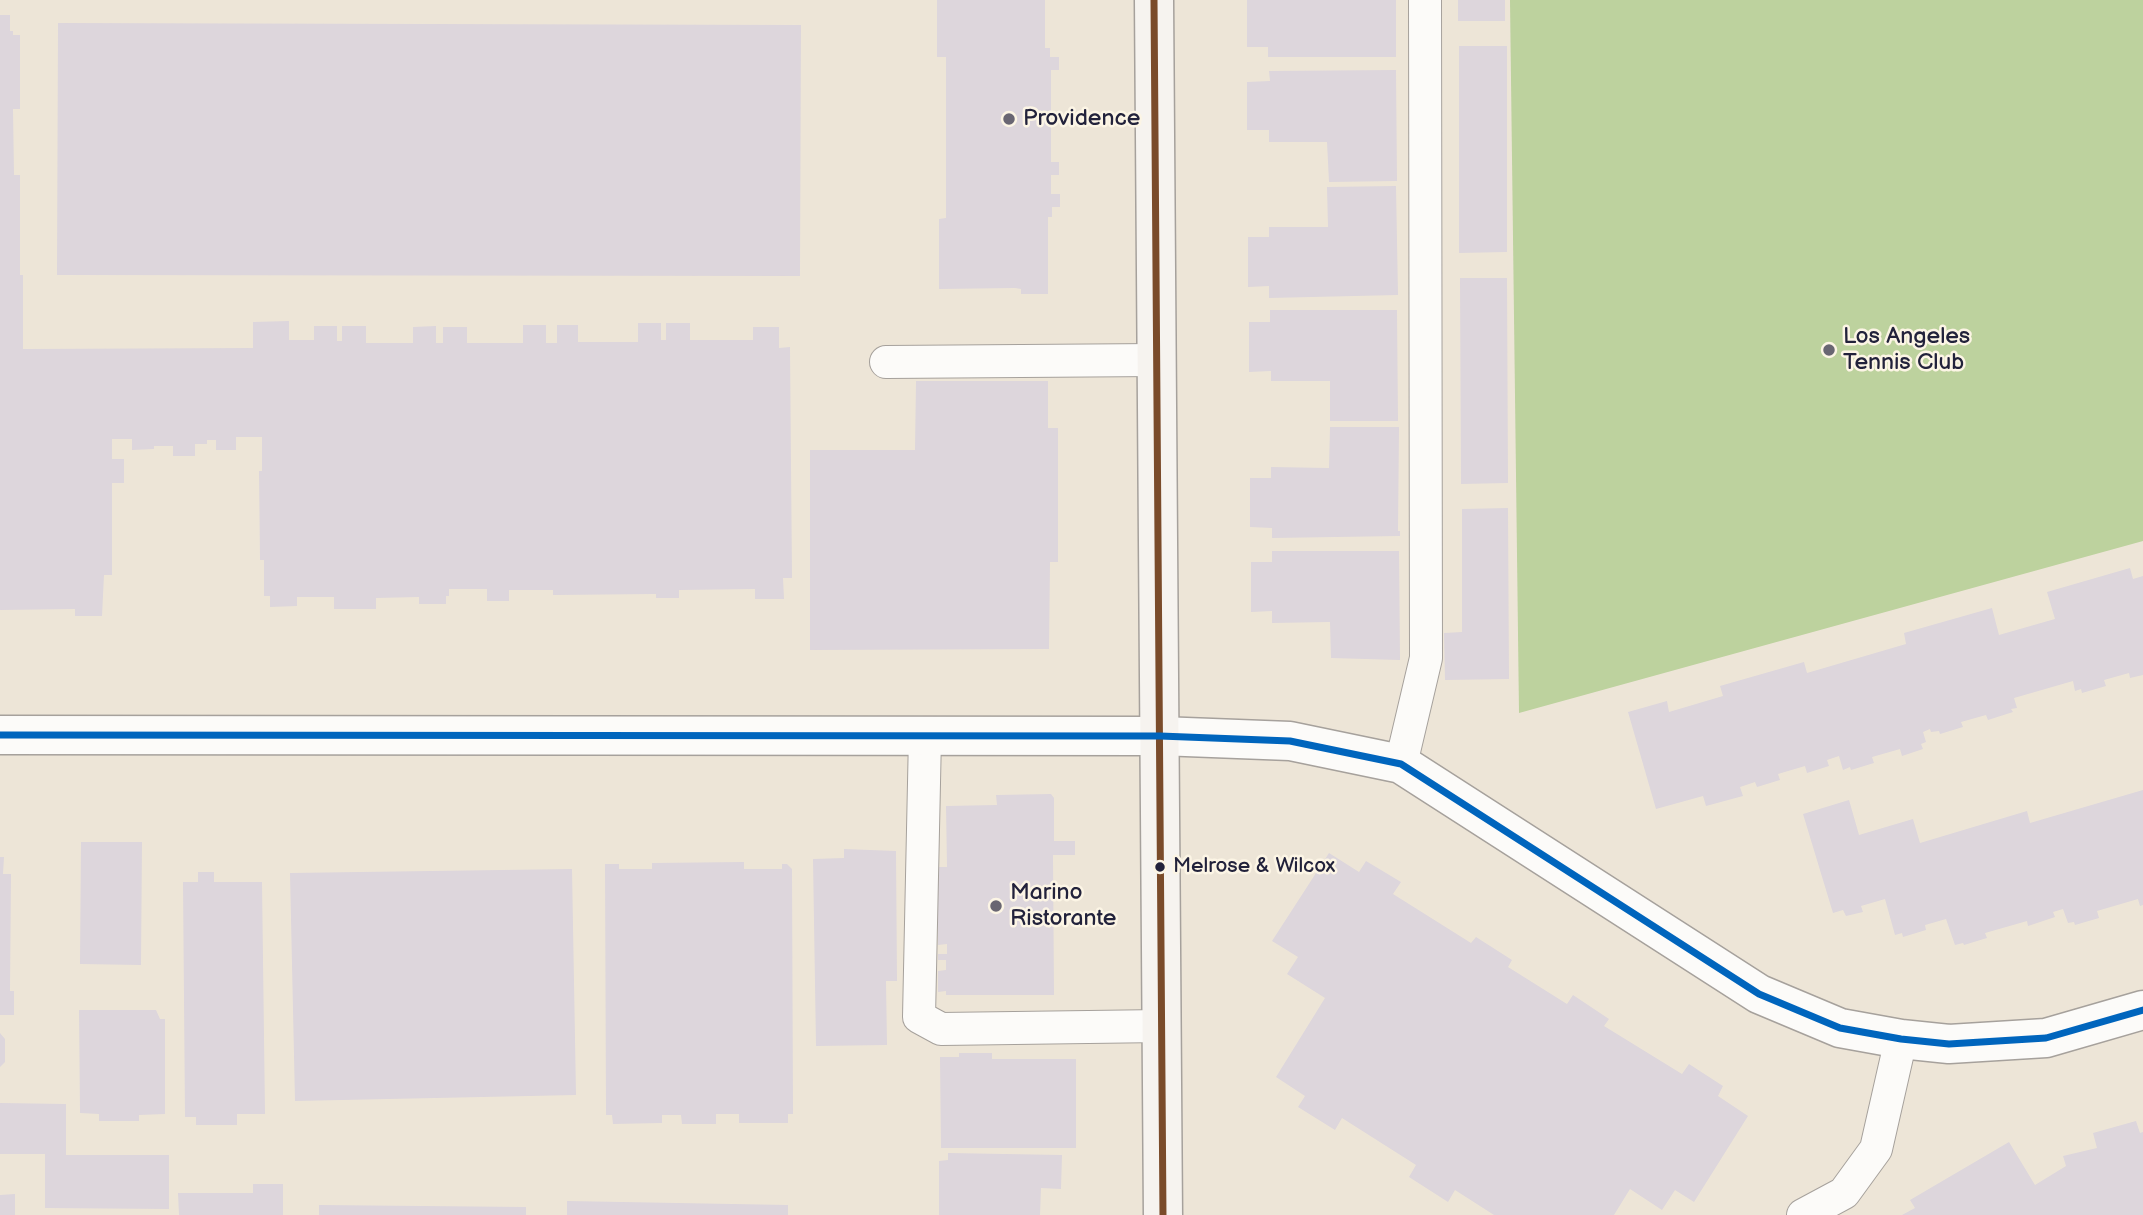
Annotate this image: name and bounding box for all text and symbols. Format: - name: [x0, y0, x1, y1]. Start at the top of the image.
- place label: Providence: [1023, 105, 1140, 133]
- marker: Providence: [1001, 111, 1017, 127]
- place label: Los Angeles Tennis Club: [1843, 323, 1970, 377]
- marker: Los Angeles Tennis Club: [1821, 342, 1837, 358]
- place label: Melrose & Wilcox: [1173, 854, 1335, 880]
- marker: Melrose & Wilcox: [1153, 860, 1167, 874]
- place label: Marino Ristorante: [1010, 879, 1116, 933]
- marker: Marino Ristorante: [988, 898, 1004, 914]

